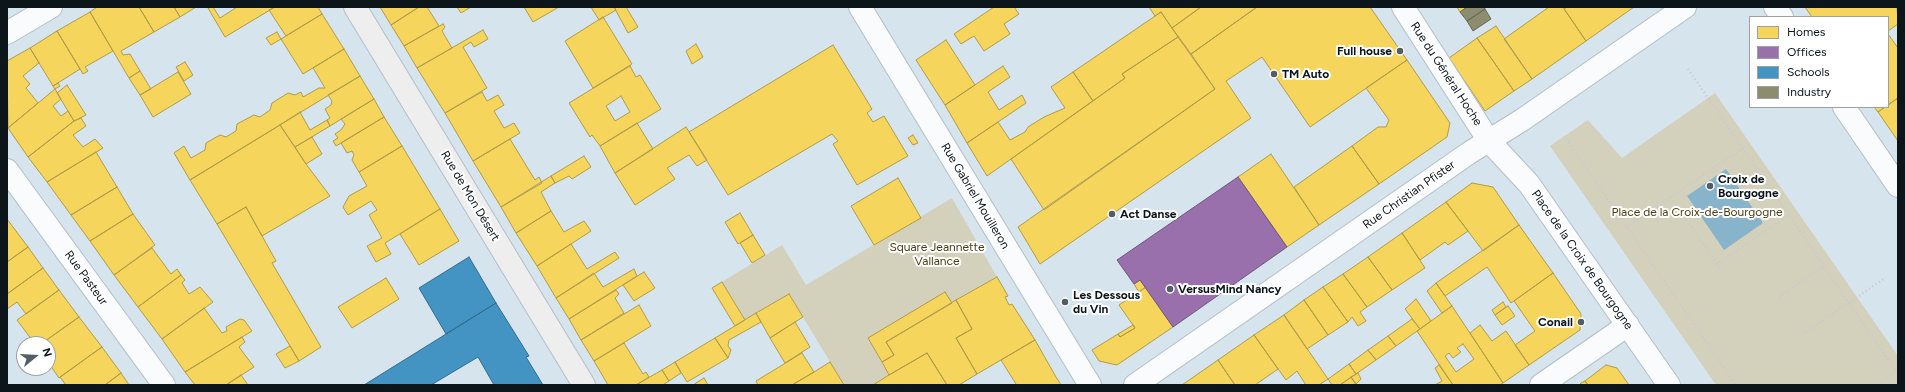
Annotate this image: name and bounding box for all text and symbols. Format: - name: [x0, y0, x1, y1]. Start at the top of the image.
- legend: [1749, 16, 1889, 108]
- street label: Rue du Général Hoche: [1407, 19, 1485, 129]
- text: Homes: [1787, 25, 1825, 39]
- place label: Full house: [1337, 44, 1392, 58]
- text: Offices: [1787, 45, 1827, 59]
- marker: Full house: [1395, 46, 1405, 56]
- text: Schools: [1787, 65, 1830, 79]
- place label: TM Auto: [1282, 67, 1329, 81]
- marker: TM Auto: [1269, 69, 1279, 79]
- text: Industry: [1787, 85, 1831, 99]
- street label: Rue Gabriel Mouilleron: [938, 140, 1012, 252]
- street label: Rue de Mon Désert: [437, 148, 503, 244]
- street label: Rue Christian Pfister: [1360, 158, 1458, 232]
- place label: Croix de Bourgogne: [1718, 172, 1779, 200]
- marker: Croix de Bourgogne: [1705, 181, 1715, 191]
- street label: Place de la Croix de Bourgogne: [1528, 187, 1636, 333]
- park label: Place de la Croix-de-Bourgogne: [1611, 205, 1783, 219]
- place label: Act Danse: [1120, 207, 1177, 221]
- marker: Act Danse: [1107, 209, 1117, 219]
- park label: Square Jeannette Vallance: [889, 240, 985, 268]
- street label: Rue Pasteur: [61, 248, 111, 308]
- place label: VersusMind Nancy: [1178, 282, 1281, 296]
- marker: VersusMind Nancy: [1165, 284, 1175, 294]
- place label: Les Dessous du Vin: [1073, 288, 1140, 316]
- marker: Les Dessous du Vin: [1060, 297, 1070, 307]
- place label: Conail: [1538, 315, 1573, 329]
- marker: Conail: [1576, 317, 1586, 327]
- north arrow: [16, 336, 56, 376]
- text: N: [39, 346, 54, 358]

